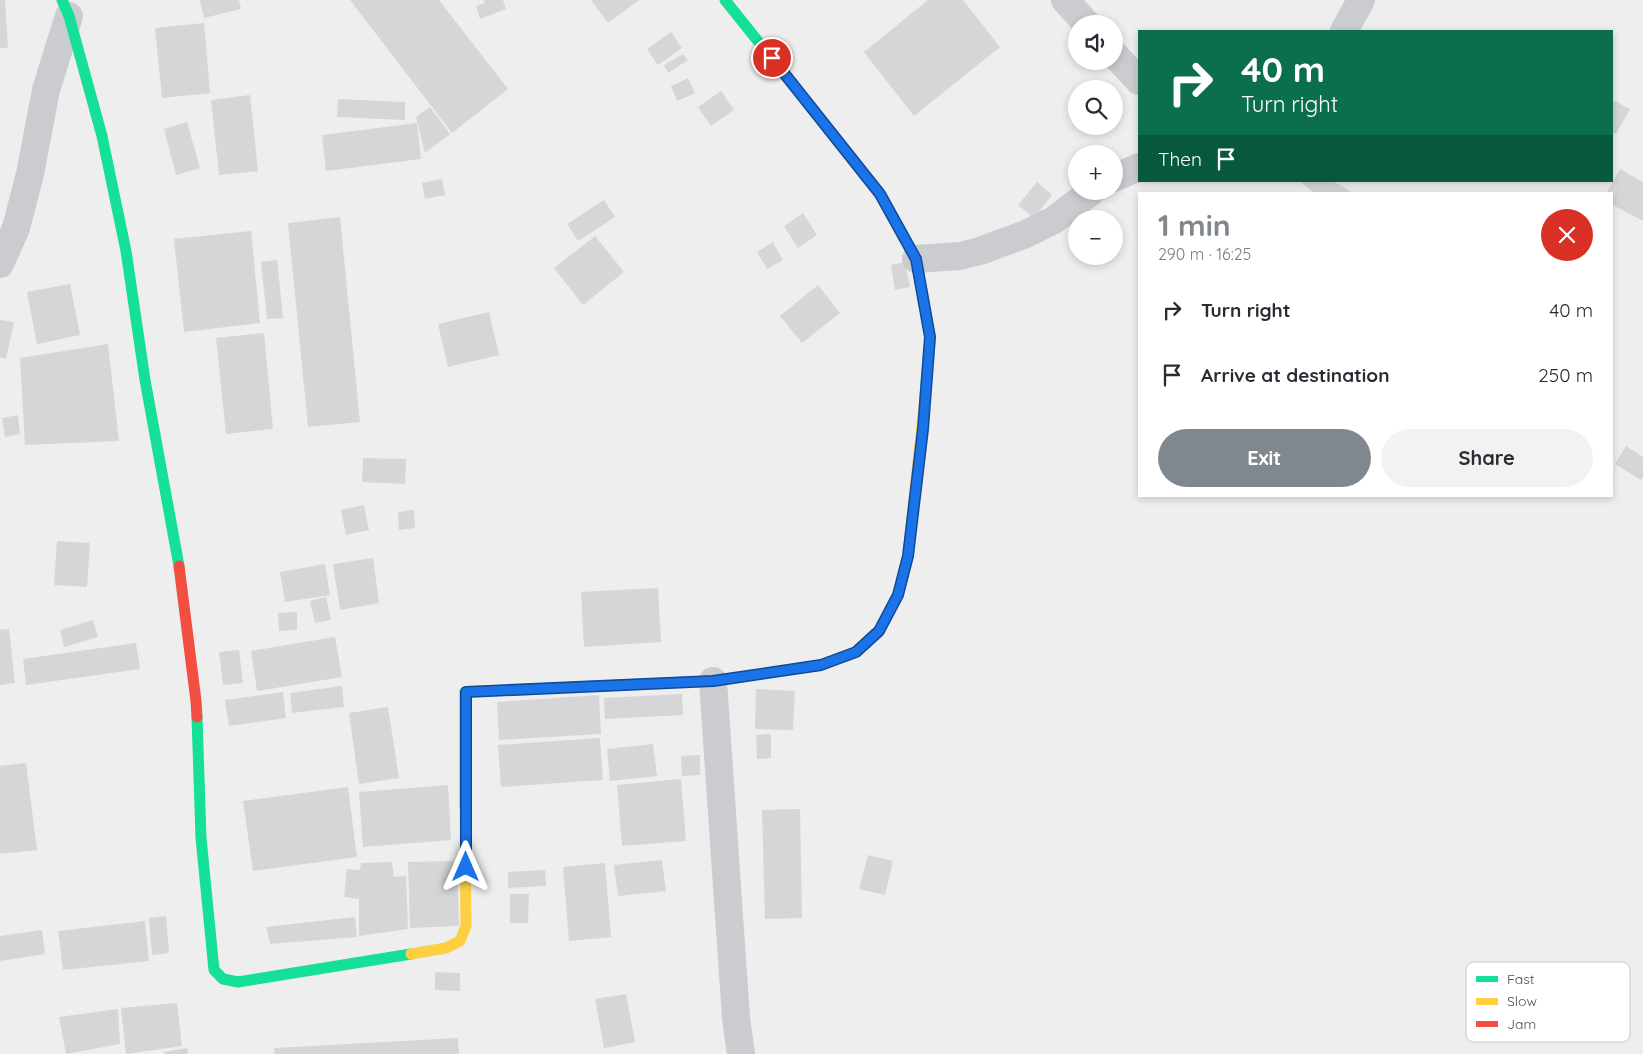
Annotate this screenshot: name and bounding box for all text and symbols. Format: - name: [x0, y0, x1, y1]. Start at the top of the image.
- map controls: [1068, 15, 1123, 265]
- button: sound: [1068, 15, 1123, 70]
- pin: [751, 37, 793, 79]
- icon: arrive: [758, 44, 786, 72]
- text: 40 m: [1241, 47, 1325, 91]
- icon: right: [1158, 50, 1223, 115]
- button: search: [1068, 80, 1123, 135]
- text: Turn right: [1241, 90, 1338, 118]
- button: +: [1068, 145, 1123, 200]
- icon: arrive: [1212, 145, 1240, 173]
- text: Then: [1158, 147, 1202, 171]
- text: 1 min: [1158, 206, 1231, 244]
- button: close: [1541, 209, 1593, 261]
- button: −: [1068, 210, 1123, 265]
- text: 290 m · 16:25: [1158, 244, 1251, 264]
- icon: right: [1158, 296, 1186, 324]
- text: Turn right: [1201, 298, 1290, 322]
- text: 40 m: [1549, 298, 1593, 322]
- icon: arrive: [1158, 361, 1186, 389]
- text: Arrive at destination: [1201, 363, 1390, 387]
- text: 250 m: [1538, 363, 1593, 387]
- button: Exit: [1158, 429, 1371, 487]
- button: Share: [1381, 429, 1593, 487]
- position arrow: [439, 840, 491, 892]
- legend: [1466, 962, 1630, 1042]
- text: Fast: [1507, 970, 1535, 988]
- text: Slow: [1507, 992, 1537, 1010]
- text: Jam: [1507, 1015, 1536, 1033]

